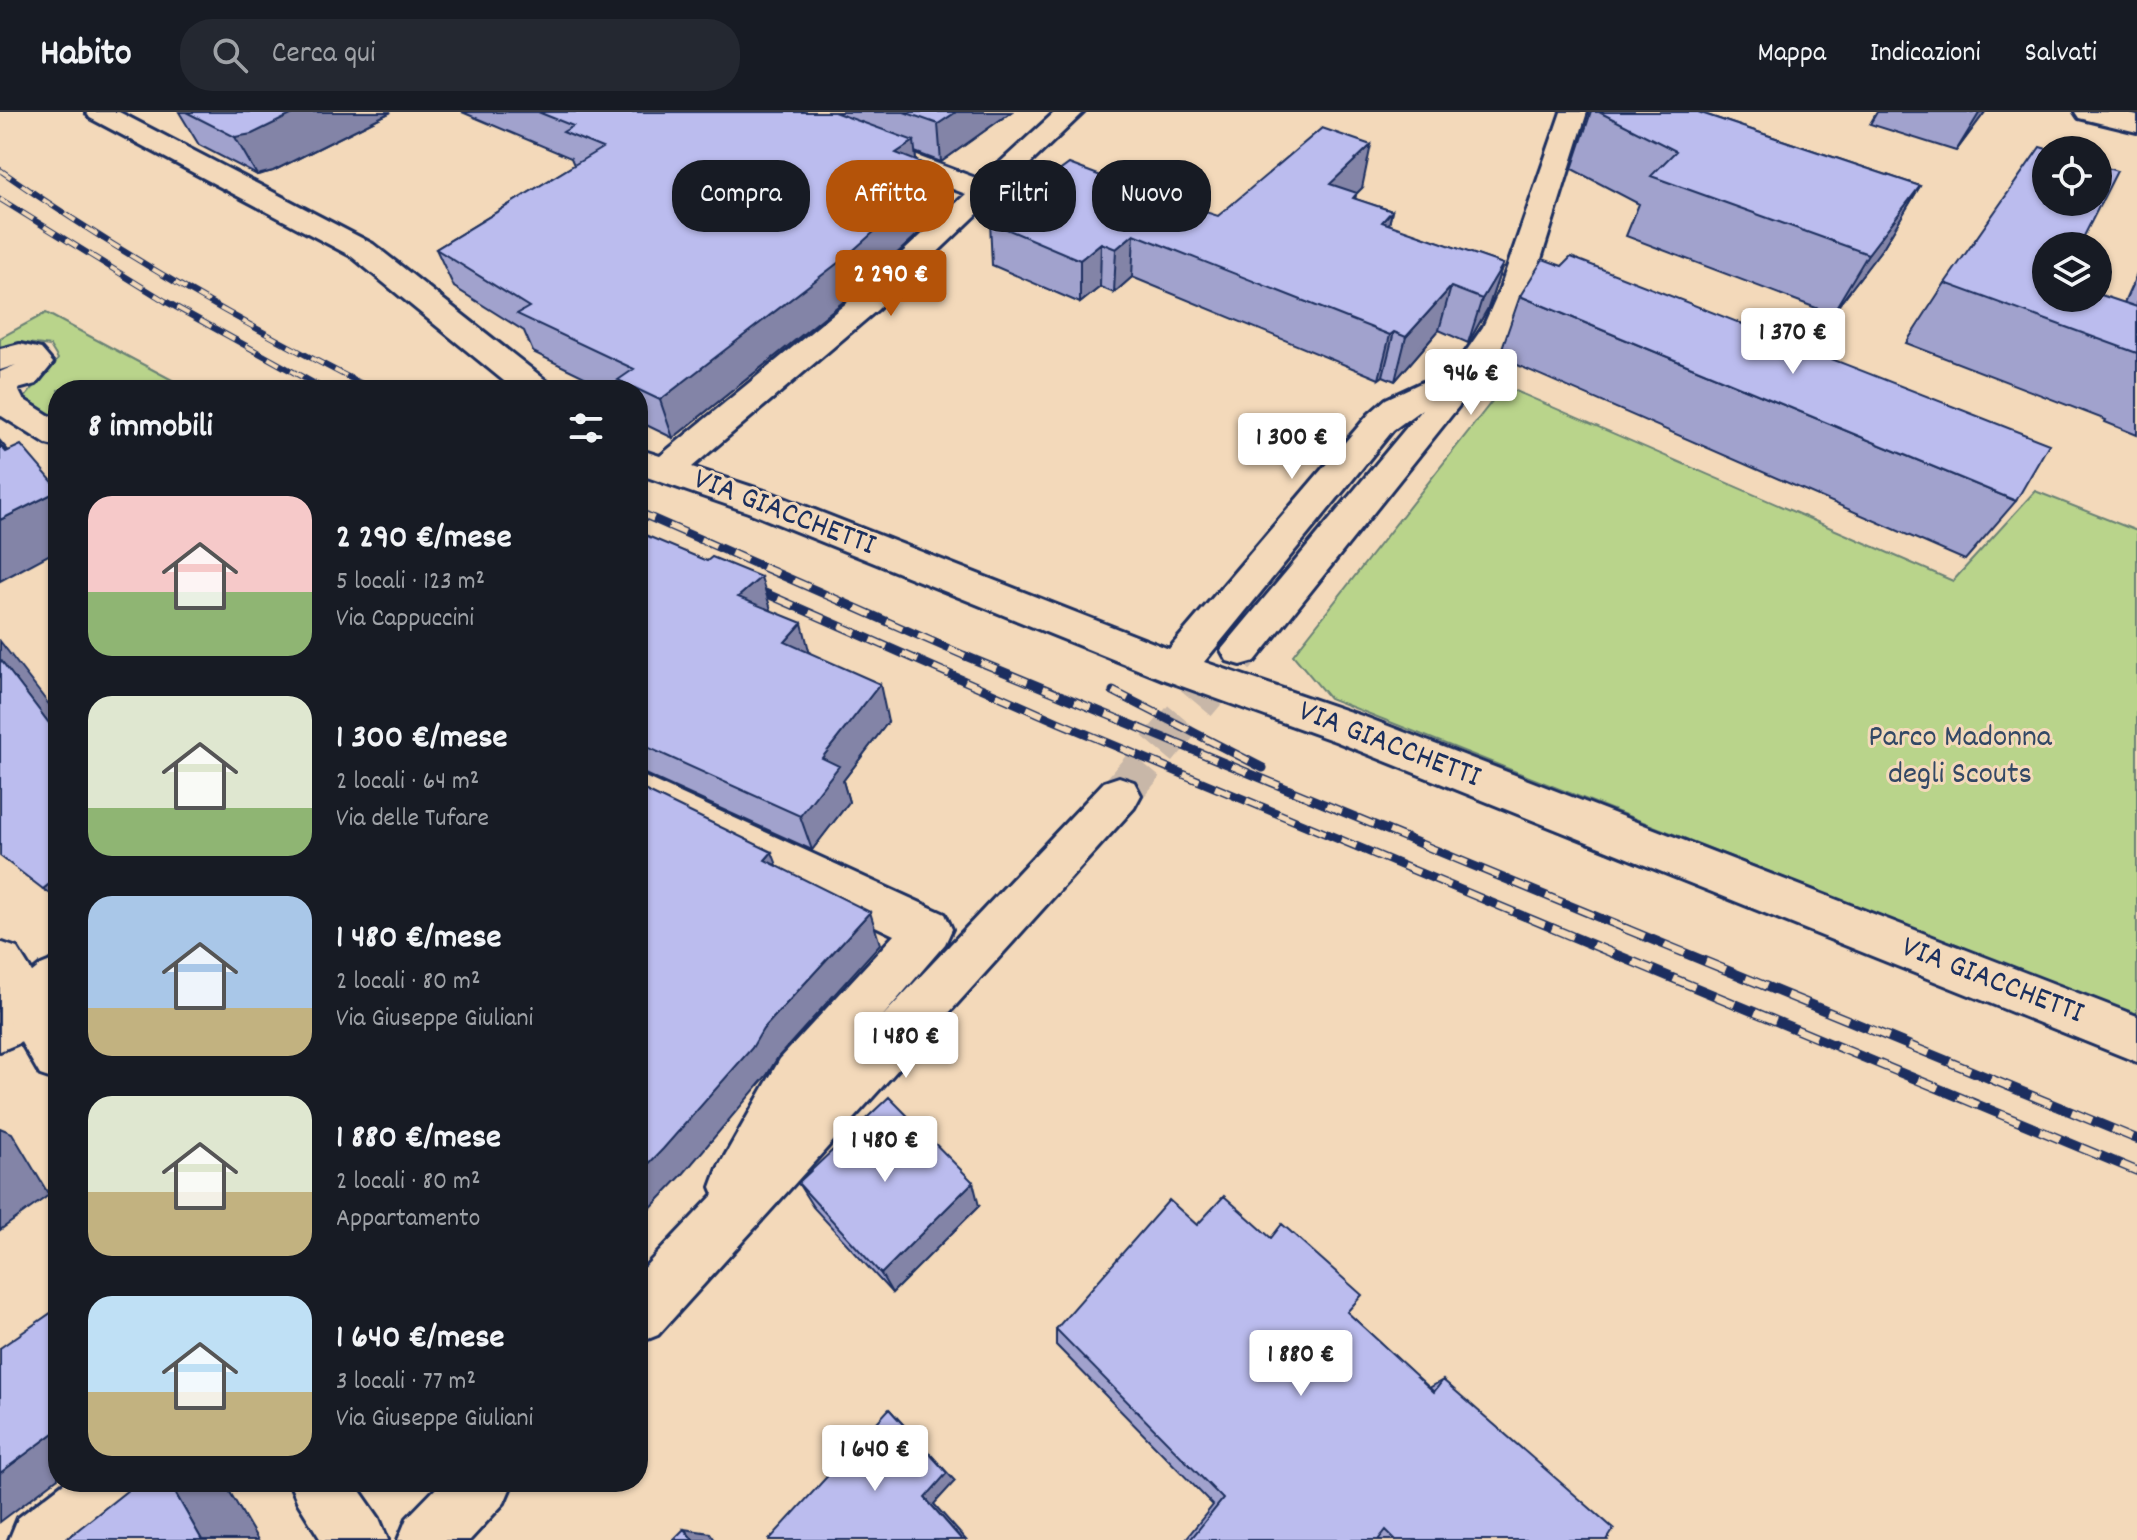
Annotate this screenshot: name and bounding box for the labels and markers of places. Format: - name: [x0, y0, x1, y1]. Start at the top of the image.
- pin: 2 290 €: [817, 250, 965, 318]
- pin: 1 370 €: [1719, 308, 1867, 376]
- pin: 946 €: [1415, 349, 1527, 417]
- pin: 1 300 €: [1218, 413, 1366, 481]
- pin: 1 480 €: [832, 1012, 980, 1080]
- pin: 1 480 €: [811, 1116, 959, 1184]
- pin: 1 880 €: [1227, 1330, 1375, 1398]
- pin: 1 640 €: [801, 1425, 949, 1493]

